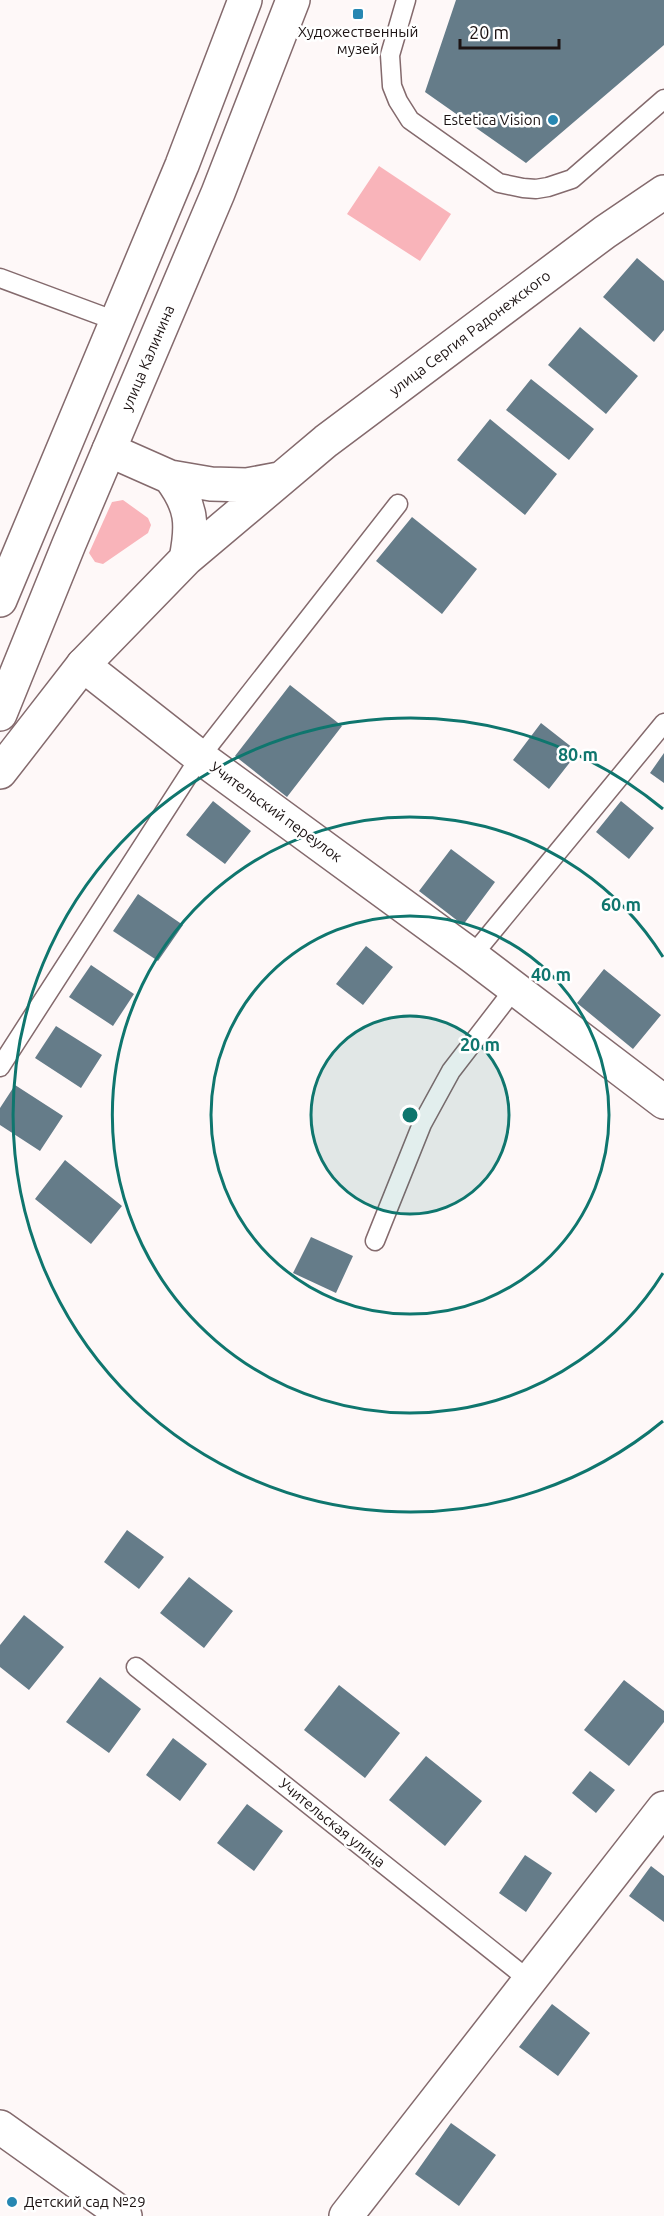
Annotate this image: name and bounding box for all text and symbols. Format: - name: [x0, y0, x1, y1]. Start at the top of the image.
- marker: Художественный музей: [351, 7, 365, 21]
- scale bar: [460, 12, 559, 50]
- text: 20 m: [469, 22, 509, 42]
- place label: Художественный музей: [298, 23, 418, 57]
- place label: Estetica Vision: [443, 111, 541, 128]
- marker: Estetica Vision: [546, 113, 560, 127]
- street label: улица Сергия Радонежского: [386, 266, 554, 399]
- street label: улица Калинина: [118, 302, 177, 413]
- text: 80 m: [558, 744, 598, 764]
- street label: Учительский переулок: [207, 758, 346, 865]
- text: 60 m: [601, 894, 641, 914]
- text: 40 m: [531, 964, 571, 984]
- text: 20 m: [460, 1034, 500, 1054]
- centre of rings: [400, 1105, 420, 1125]
- street label: Учительская улица: [276, 1775, 389, 1871]
- place label: Детский сад №29: [24, 2193, 146, 2210]
- marker: Детский сад №29: [5, 2195, 19, 2209]

